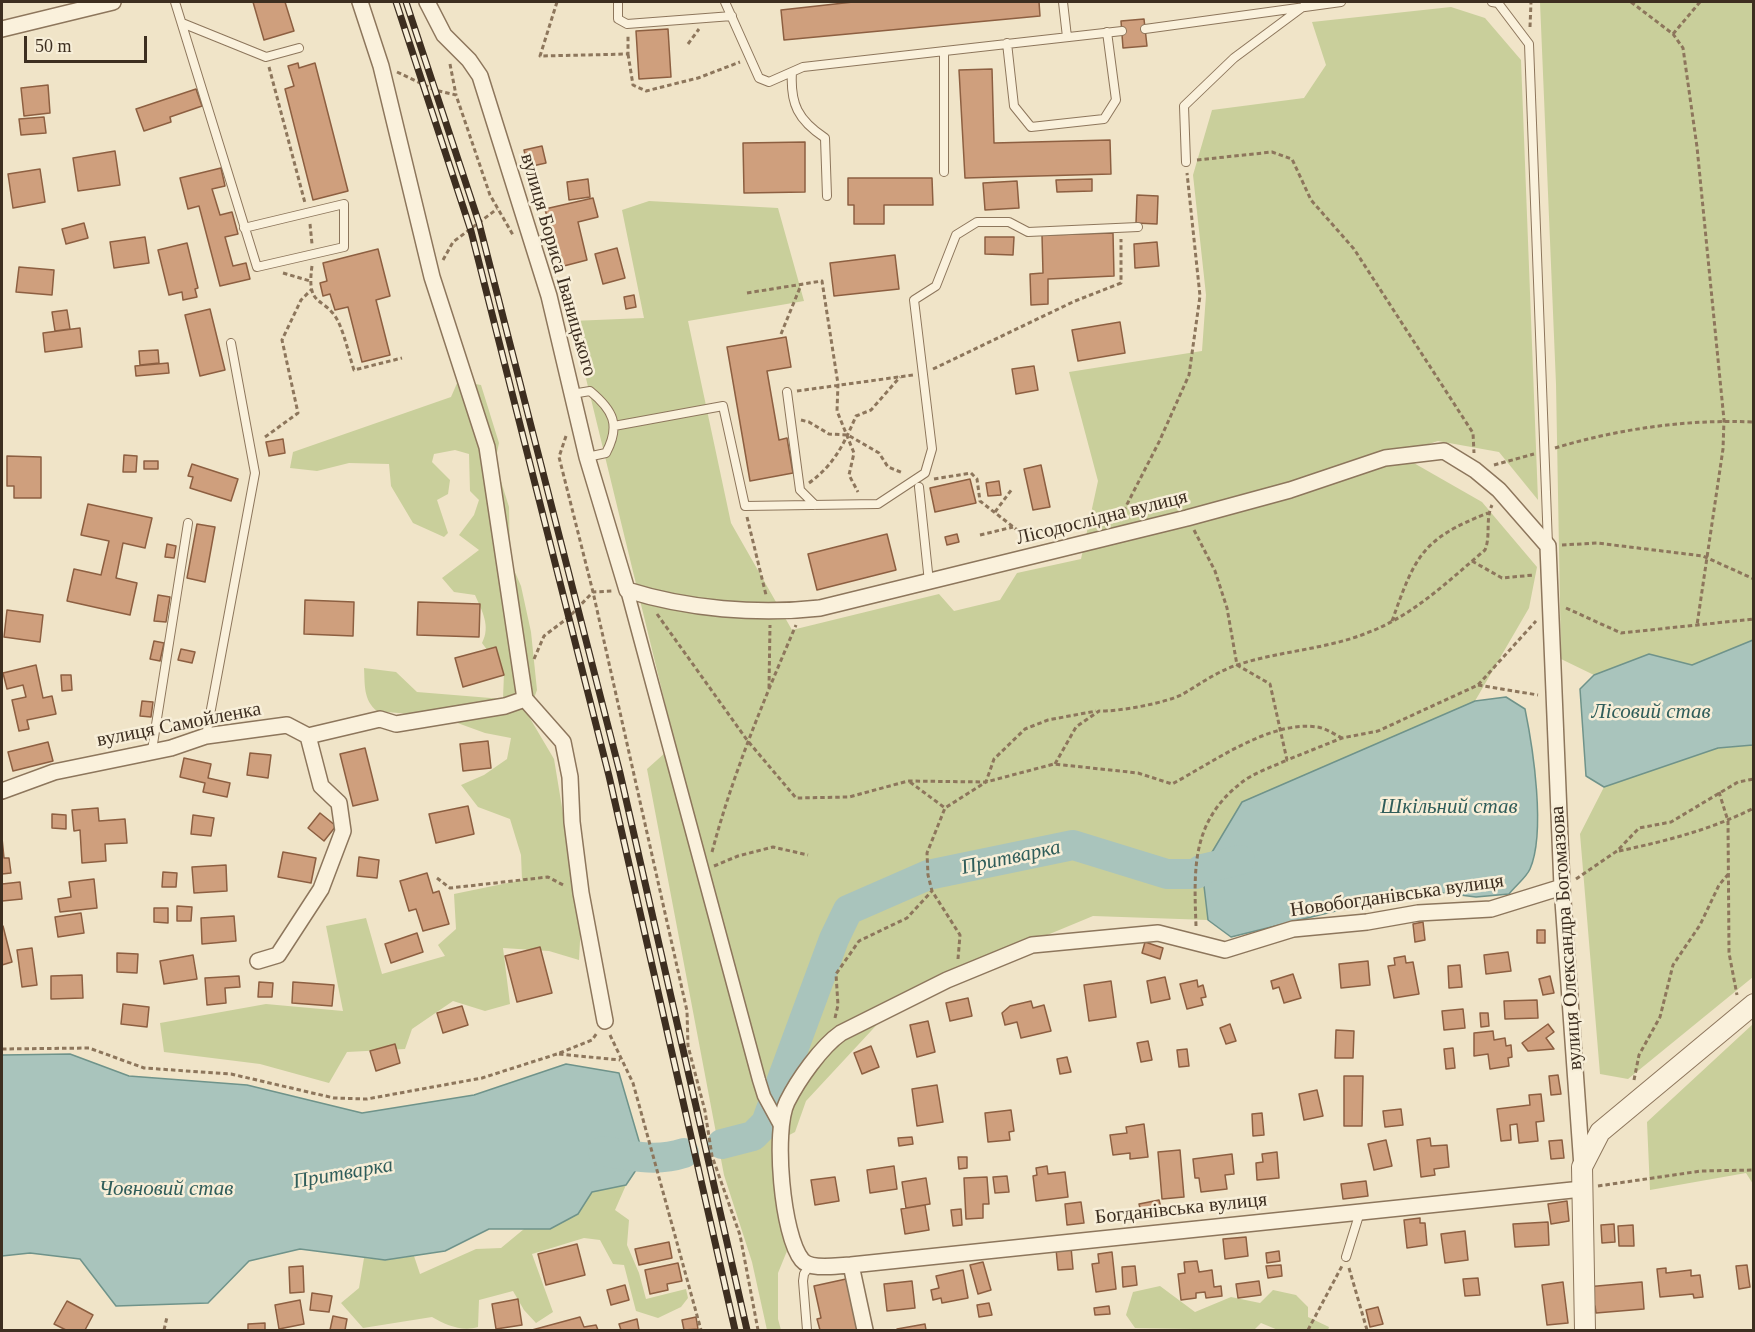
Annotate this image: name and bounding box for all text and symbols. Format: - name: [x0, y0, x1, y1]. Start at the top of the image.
- scale bar: [27, 24, 150, 62]
- text: 50 m: [35, 36, 72, 56]
- street label: вулиця Бориса Іваницького: [515, 151, 601, 379]
- street label: Лісодослідна вулиця: [1014, 485, 1190, 551]
- street label: вулиця Самойленка: [95, 697, 263, 753]
- water label: Лісовий став: [1591, 699, 1711, 725]
- water label: Шкільний став: [1380, 794, 1518, 820]
- street label: вулиця Олександра Богомазова: [1546, 805, 1588, 1071]
- water label: Притварка: [959, 835, 1063, 881]
- street label: Новобогданівська вулиця: [1289, 869, 1505, 923]
- water label: Притварка: [291, 1153, 395, 1195]
- water label: Човновий став: [99, 1176, 233, 1202]
- street label: Богданівська вулиця: [1094, 1188, 1268, 1230]

